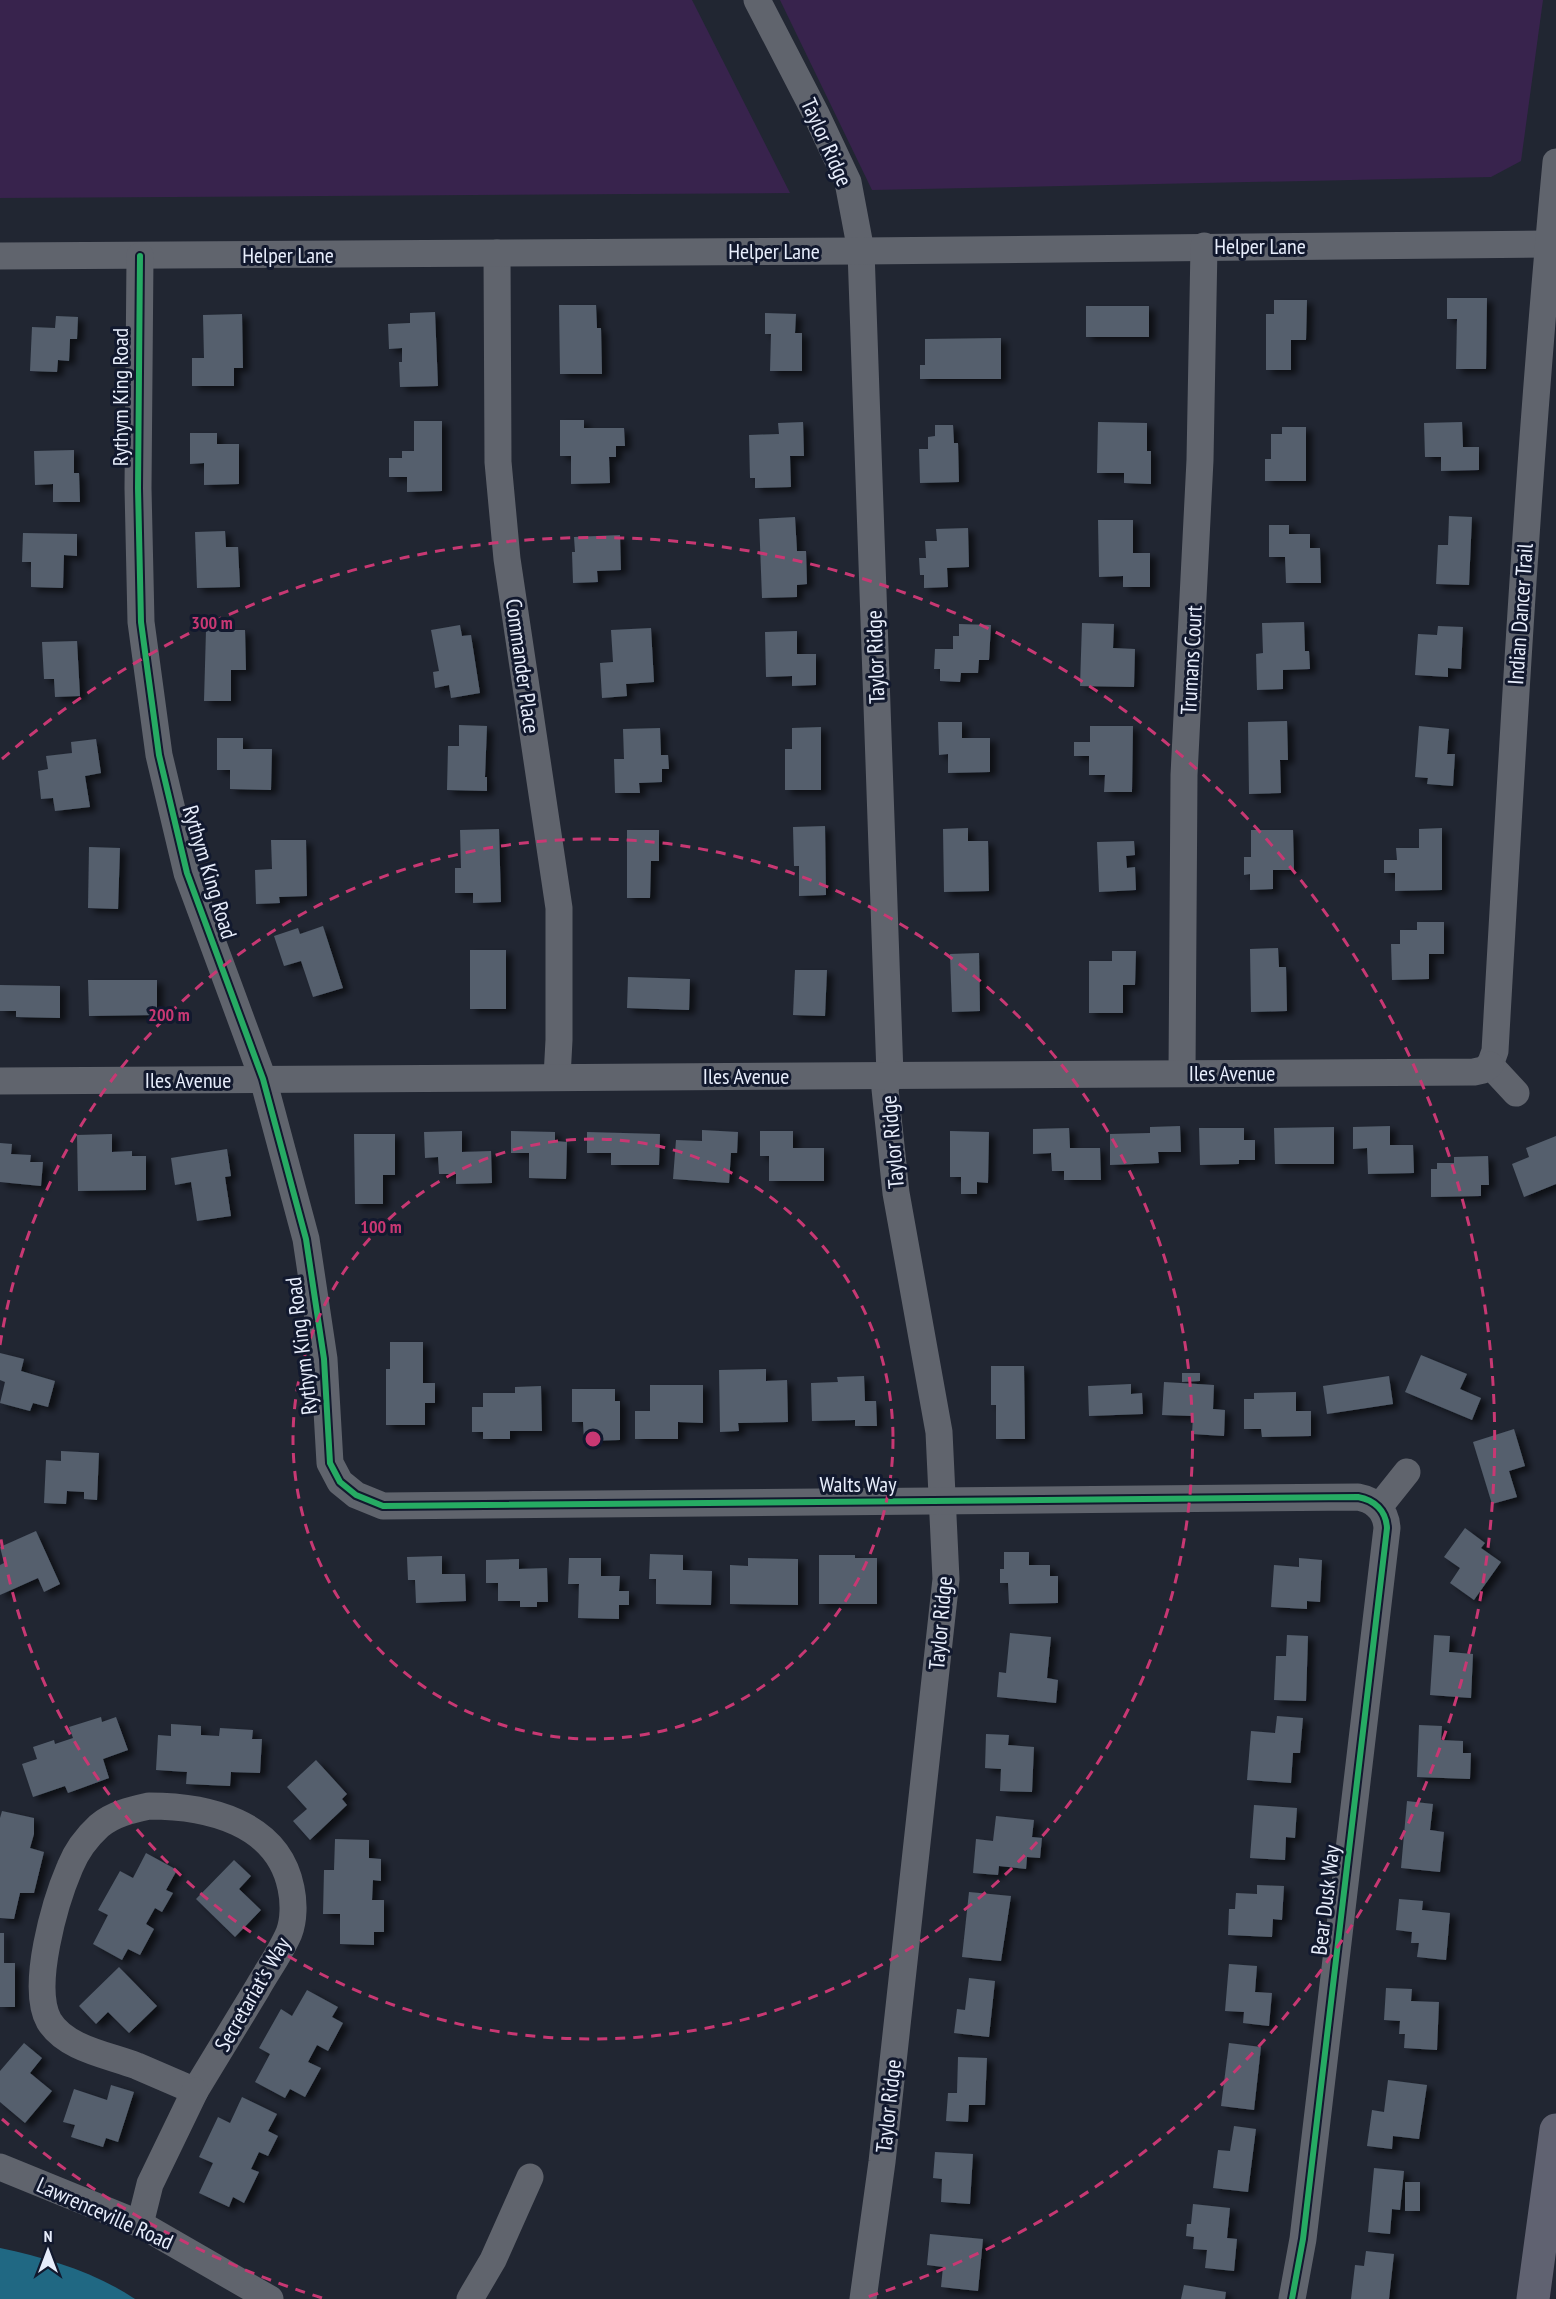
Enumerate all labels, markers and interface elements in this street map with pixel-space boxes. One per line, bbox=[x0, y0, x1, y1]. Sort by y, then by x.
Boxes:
street label: Taylor Ridge bbox=[795, 93, 859, 191]
street label: Helper Lane bbox=[1214, 232, 1306, 260]
street label: Helper Lane bbox=[728, 237, 820, 265]
street label: Helper Lane bbox=[242, 241, 334, 269]
street label: Rythym King Road bbox=[106, 328, 134, 466]
street label: Indian Dancer Trail bbox=[1501, 542, 1539, 686]
street label: Commander Place bbox=[500, 597, 546, 735]
street label: Trumans Court bbox=[1174, 605, 1208, 715]
street label: Taylor Ridge bbox=[859, 610, 891, 704]
text: 300 m bbox=[191, 611, 233, 634]
street label: Rythym King Road bbox=[176, 802, 244, 942]
text: 200 m bbox=[148, 1003, 190, 1026]
street label: Iles Avenue bbox=[1189, 1059, 1275, 1087]
street label: Iles Avenue bbox=[703, 1062, 789, 1090]
street label: Iles Avenue bbox=[145, 1066, 231, 1094]
street label: Taylor Ridge bbox=[874, 1094, 910, 1190]
text: 100 m bbox=[360, 1215, 402, 1238]
street label: Rythym King Road bbox=[279, 1276, 323, 1416]
centre of rings bbox=[583, 1429, 603, 1449]
street label: Walts Way bbox=[820, 1470, 897, 1498]
street label: Taylor Ridge bbox=[922, 1575, 958, 1671]
street label: Bear Dusk Way bbox=[1304, 1843, 1346, 1957]
street label: Secretariat's Way bbox=[208, 1931, 296, 2056]
street label: Taylor Ridge bbox=[869, 2058, 907, 2154]
street label: Lawrenceville Road bbox=[32, 2170, 178, 2256]
north arrow bbox=[18, 2221, 78, 2281]
text: N bbox=[44, 2226, 52, 2246]

